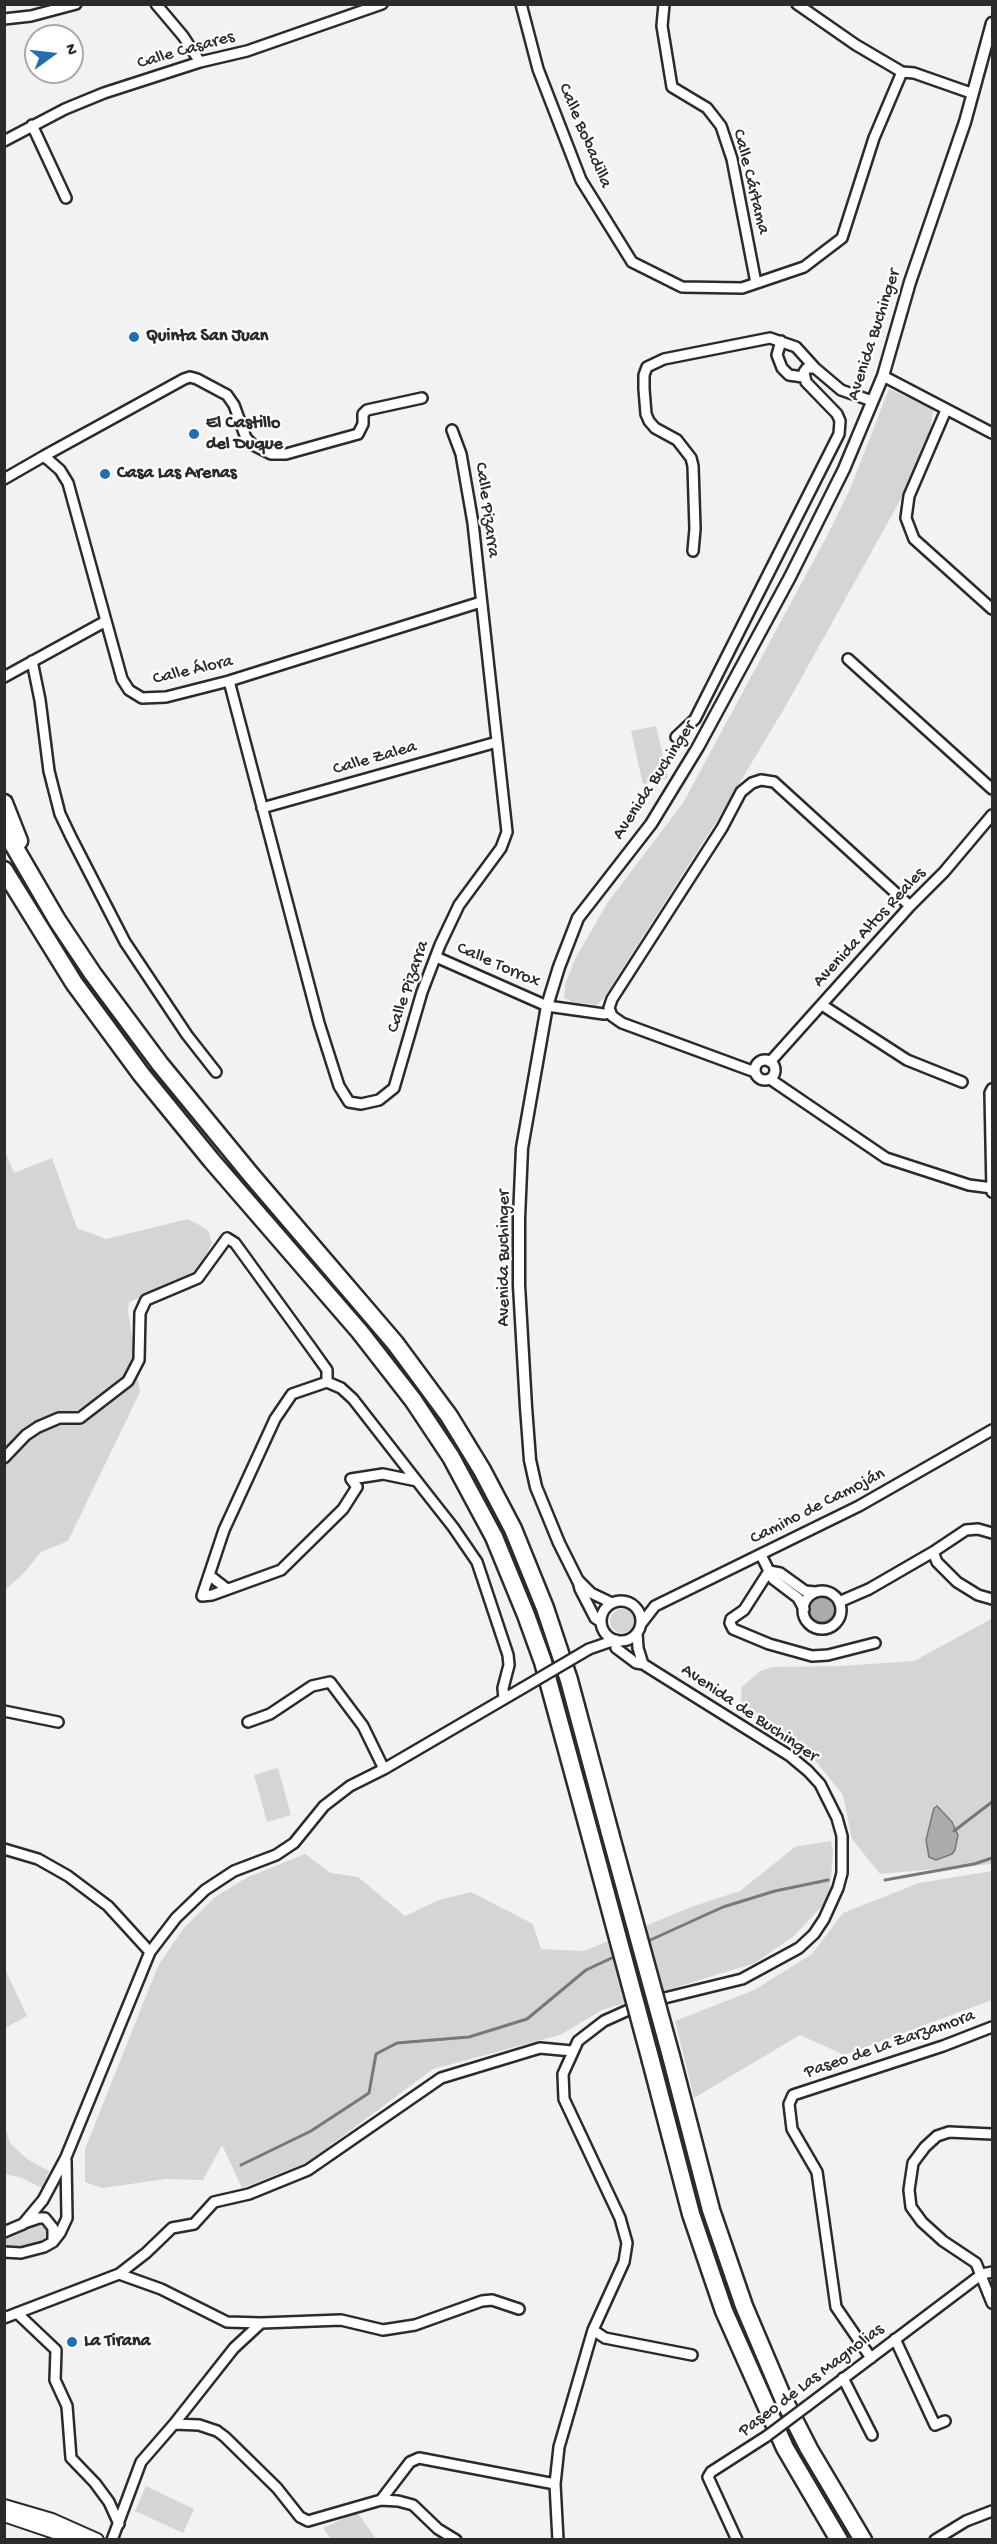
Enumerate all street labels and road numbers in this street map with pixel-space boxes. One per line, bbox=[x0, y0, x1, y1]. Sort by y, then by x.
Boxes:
street label: Calle Casares bbox=[135, 27, 237, 75]
street label: Calle Bobadilla bbox=[552, 80, 616, 192]
street label: Calle Cártama bbox=[727, 127, 773, 237]
street label: Avenida Buchinger bbox=[844, 267, 906, 403]
street label: Calle Pizarra bbox=[469, 461, 503, 559]
street label: Calle Álora bbox=[151, 651, 235, 691]
street label: Avenida Buchinger bbox=[609, 718, 701, 844]
street label: Calle Zalea bbox=[331, 737, 419, 781]
street label: Avenida Altos Reales bbox=[809, 864, 931, 992]
street label: Calle Pizarra bbox=[383, 938, 435, 1036]
street label: Calle Torrox bbox=[453, 938, 543, 994]
street label: Avenida Buchinger bbox=[494, 1190, 516, 1326]
street label: Camino de Camoján bbox=[747, 1464, 889, 1550]
street label: Avenida de Buchinger bbox=[676, 1660, 822, 1768]
street label: Paseo de La Zarzamora bbox=[802, 2006, 978, 2084]
street label: Paseo de Las Magnolias bbox=[735, 2319, 889, 2443]

